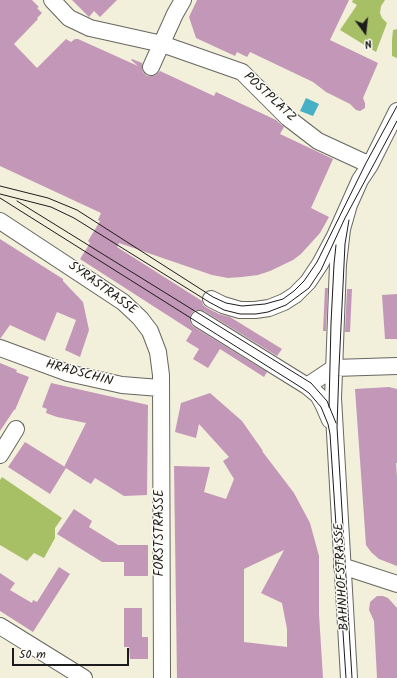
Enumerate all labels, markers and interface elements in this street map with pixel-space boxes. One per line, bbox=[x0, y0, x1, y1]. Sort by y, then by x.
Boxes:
north arrow bbox=[345, 12, 385, 52]
text: N bbox=[362, 34, 374, 53]
street label: POSTPLATZ bbox=[240, 70, 298, 126]
street label: SYRASTRASSE bbox=[65, 259, 139, 319]
street label: HRADSCHIN bbox=[44, 358, 114, 390]
street label: FORSTSTRASSE bbox=[153, 490, 169, 576]
street label: BAHNHOFSTRASSE bbox=[332, 523, 354, 631]
scale bar bbox=[14, 640, 131, 666]
text: 50 m bbox=[19, 645, 46, 664]

